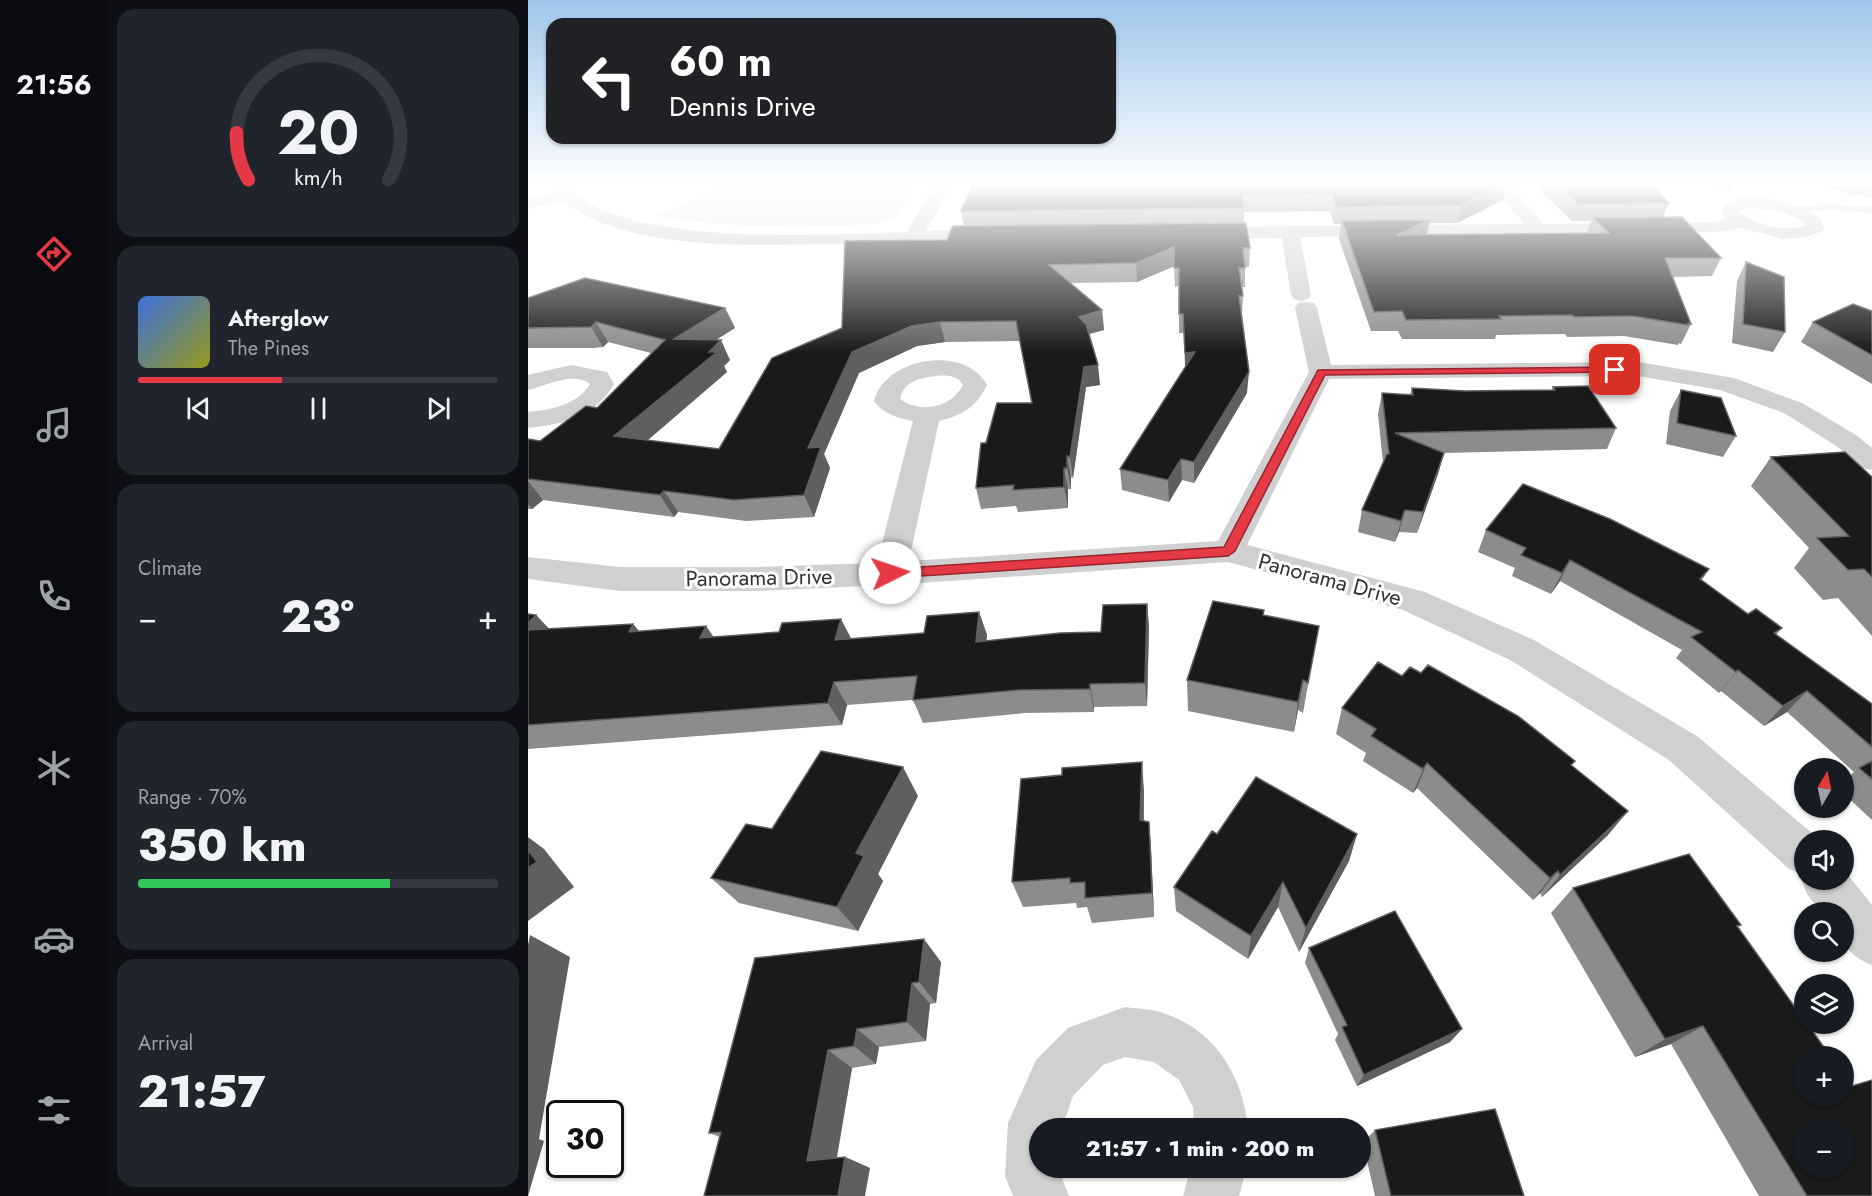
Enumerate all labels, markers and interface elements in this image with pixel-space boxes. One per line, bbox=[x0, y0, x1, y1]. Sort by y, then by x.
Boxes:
text: 60 m bbox=[669, 31, 772, 92]
icon: left bbox=[570, 42, 648, 120]
text: 21:56 bbox=[16, 65, 92, 104]
text: 20 bbox=[277, 87, 359, 177]
text: Dennis Drive bbox=[669, 87, 816, 126]
text: km/h bbox=[294, 163, 342, 194]
icon: directions bbox=[33, 233, 75, 275]
text: Afterglow bbox=[228, 302, 329, 334]
text: The Pines bbox=[228, 334, 309, 363]
pin bbox=[1589, 344, 1640, 395]
icon: arrive bbox=[1598, 353, 1631, 386]
icon: previous bbox=[182, 392, 215, 425]
icon: pause bbox=[302, 392, 335, 425]
icon: next bbox=[422, 392, 455, 425]
icon: music bbox=[33, 404, 75, 446]
position arrow bbox=[858, 541, 922, 605]
street label: Panorama Drive bbox=[1255, 545, 1405, 613]
text: Climate bbox=[138, 554, 202, 583]
street label: Panorama Drive bbox=[685, 560, 833, 594]
icon: phone bbox=[33, 575, 75, 617]
text: 23° bbox=[281, 584, 354, 649]
text: − bbox=[138, 594, 157, 641]
text: + bbox=[478, 594, 498, 641]
icon: climate bbox=[33, 747, 75, 789]
north arrow bbox=[1794, 758, 1854, 818]
map controls bbox=[1794, 758, 1854, 1178]
text: Range · 70% bbox=[138, 783, 247, 812]
text: 350 km bbox=[138, 813, 306, 878]
button: sound bbox=[1794, 830, 1854, 890]
button: search bbox=[1794, 902, 1854, 962]
icon: car bbox=[33, 918, 75, 960]
button: layers bbox=[1794, 974, 1854, 1034]
text: Arrival bbox=[138, 1029, 193, 1058]
button: + bbox=[1794, 1046, 1854, 1106]
text: 21:57 bbox=[138, 1059, 266, 1124]
icon: filters bbox=[33, 1089, 75, 1131]
speed limit sign: 30 bbox=[546, 1100, 624, 1178]
button: − bbox=[1794, 1118, 1854, 1178]
text: 21:57 · 1 min · 200 m bbox=[1086, 1132, 1314, 1164]

